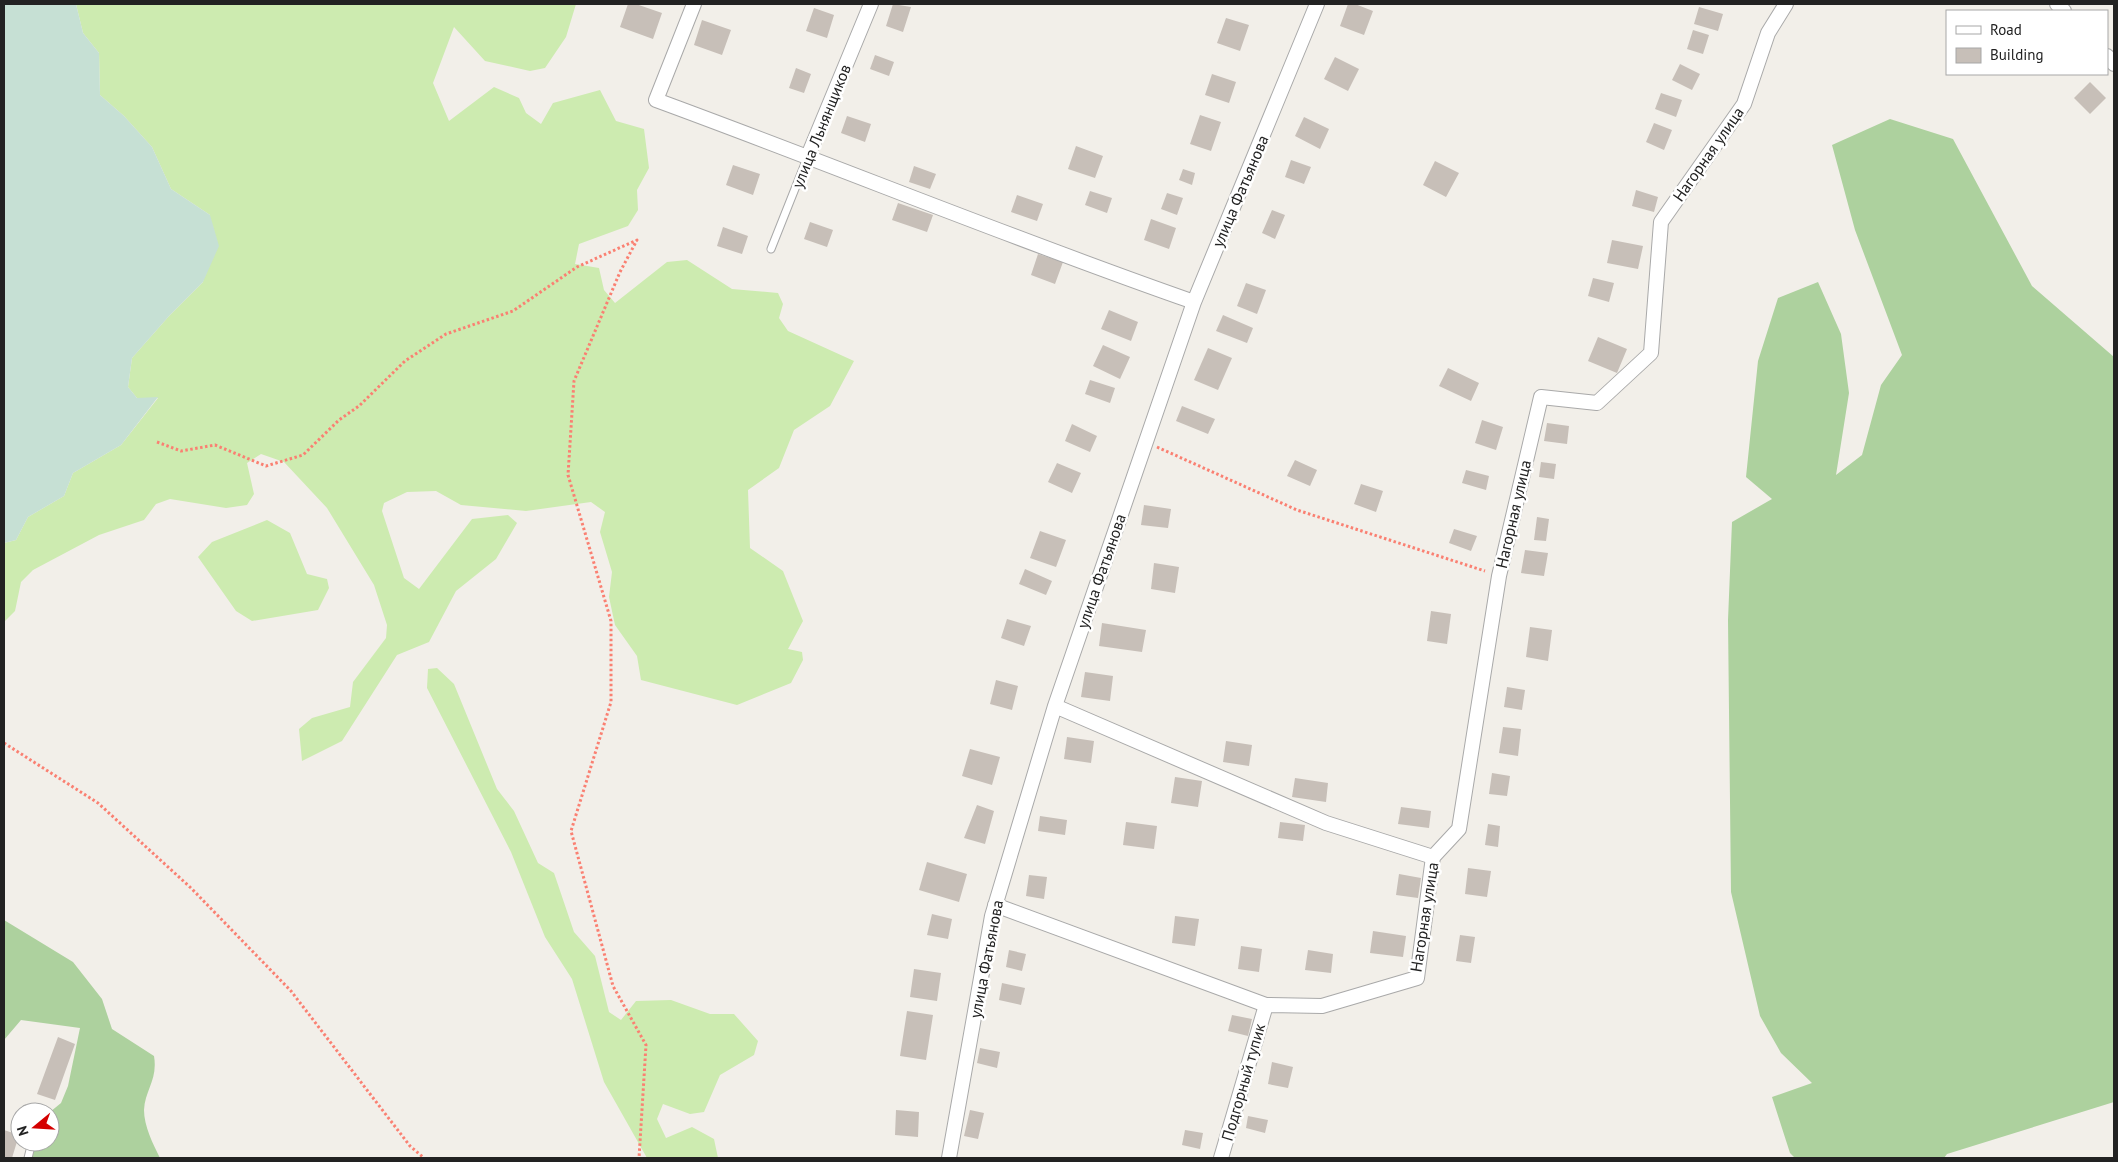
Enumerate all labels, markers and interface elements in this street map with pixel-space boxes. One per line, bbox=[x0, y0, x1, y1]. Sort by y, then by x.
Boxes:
legend bbox=[1946, 10, 2108, 75]
text: Road bbox=[1990, 20, 2022, 39]
text: Building bbox=[1990, 45, 2044, 64]
street label: улица Льнянщиков bbox=[787, 61, 855, 191]
street label: Нагорная улица bbox=[1668, 103, 1748, 205]
street label: улица Фатьянова bbox=[1207, 132, 1273, 250]
street label: Нагорная улица bbox=[1491, 458, 1535, 570]
street label: улица Фатьянова bbox=[1072, 511, 1130, 631]
street label: Нагорная улица bbox=[1405, 861, 1443, 973]
street label: улица Фатьянова bbox=[965, 898, 1007, 1020]
street label: Подгорный тупик bbox=[1217, 1021, 1269, 1143]
north arrow bbox=[10, 1102, 60, 1152]
text: N bbox=[13, 1124, 33, 1138]

